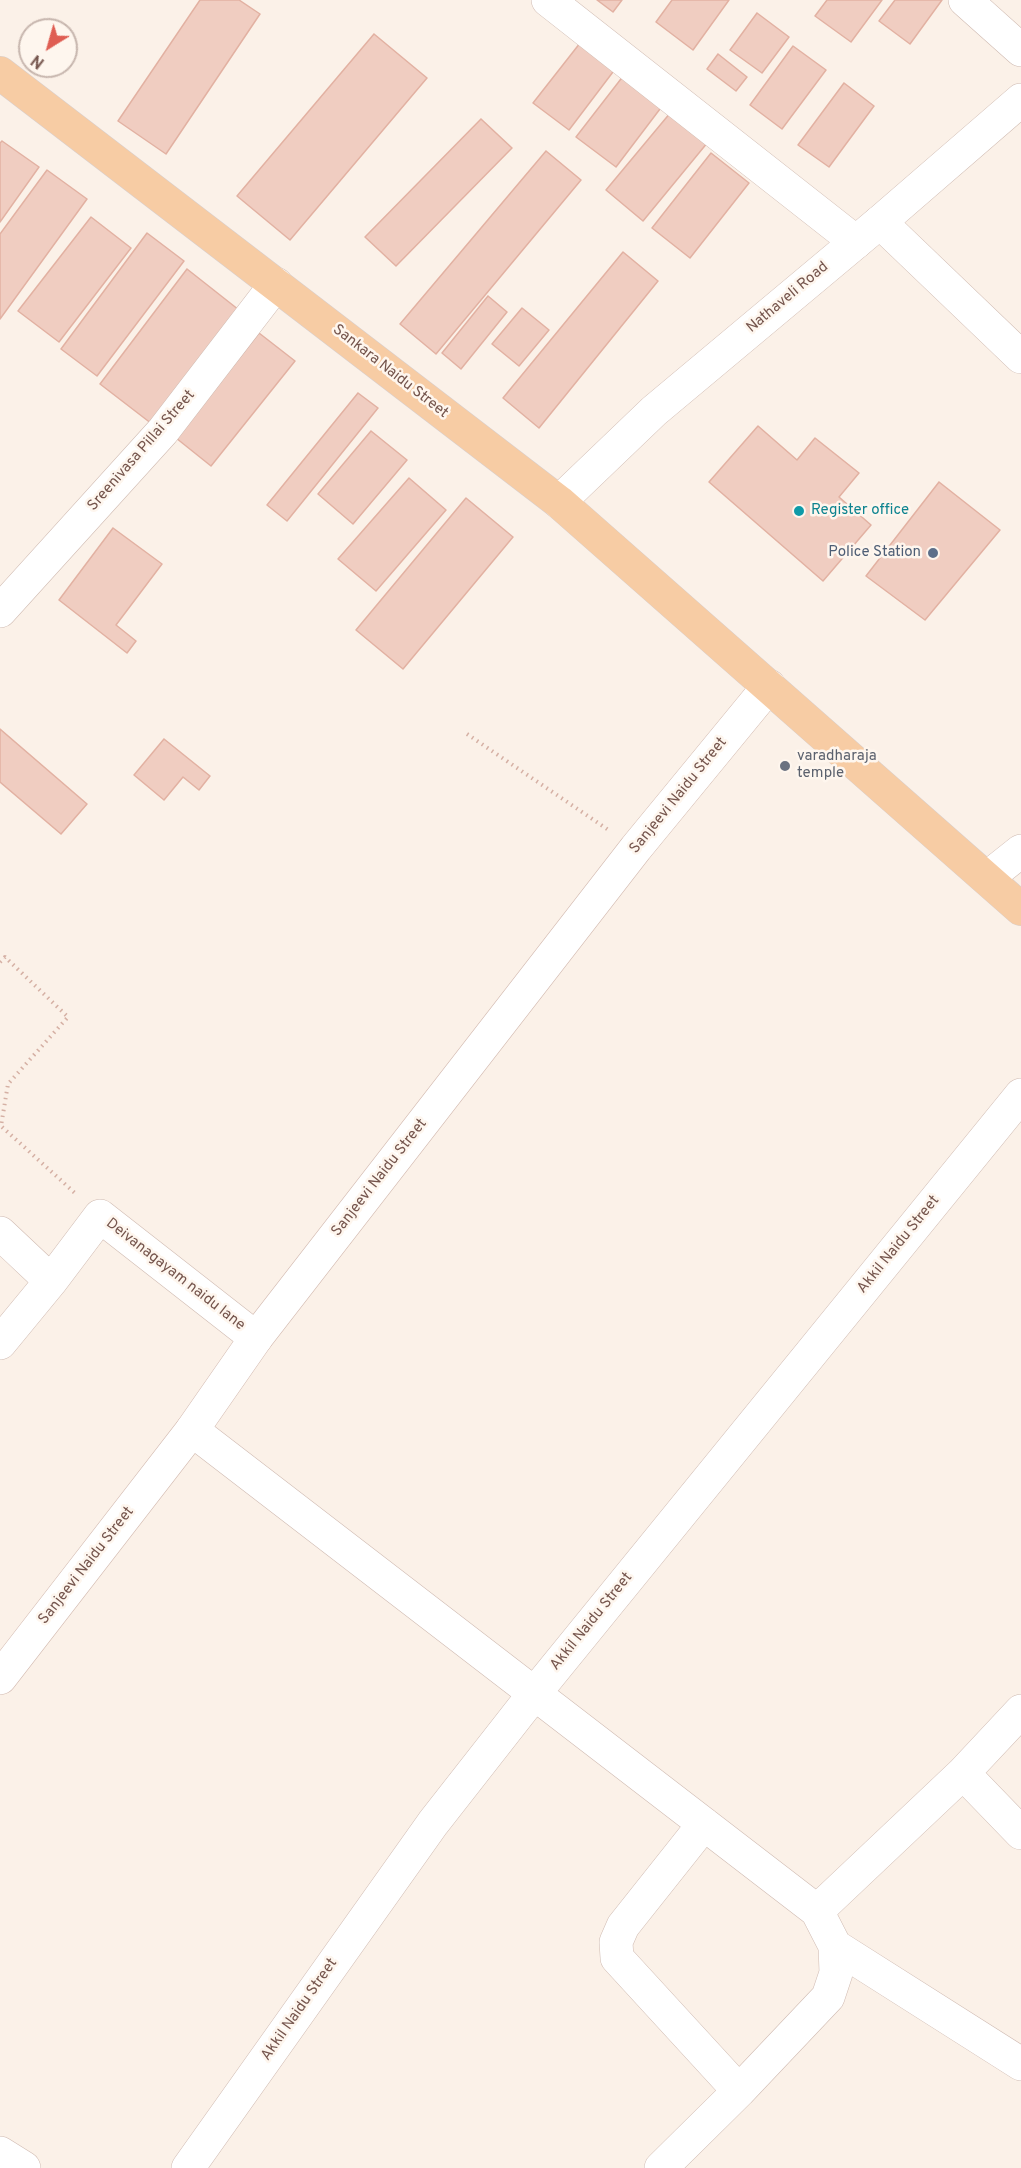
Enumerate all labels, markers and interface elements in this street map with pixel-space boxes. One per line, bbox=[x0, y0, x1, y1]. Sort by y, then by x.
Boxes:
north arrow bbox=[18, 18, 78, 78]
text: N bbox=[28, 49, 49, 72]
street label: Nathaveli Road bbox=[743, 259, 833, 337]
street label: Sankara Naidu Street bbox=[329, 321, 451, 423]
street label: Sreenivasa Pillai Street bbox=[85, 387, 199, 515]
place label: Register office bbox=[811, 502, 909, 520]
marker: Register office bbox=[792, 504, 806, 518]
place label: Police Station bbox=[828, 544, 921, 562]
marker: Police Station bbox=[926, 546, 940, 560]
street label: Sanjeevi Naidu Street bbox=[627, 734, 731, 858]
place label: varadharaja temple bbox=[797, 748, 877, 783]
marker: varadharaja temple bbox=[778, 759, 792, 773]
street label: Sanjeevi Naidu Street bbox=[328, 1116, 432, 1240]
street label: Akkil Naidu Street bbox=[854, 1192, 944, 1298]
street label: Deivanagayam naidu lane bbox=[102, 1215, 248, 1335]
street label: Sanjeevi Naidu Street bbox=[35, 1504, 139, 1628]
street label: Akkil Naidu Street bbox=[547, 1569, 637, 1675]
street label: Akkil Naidu Street bbox=[258, 1955, 342, 2065]

